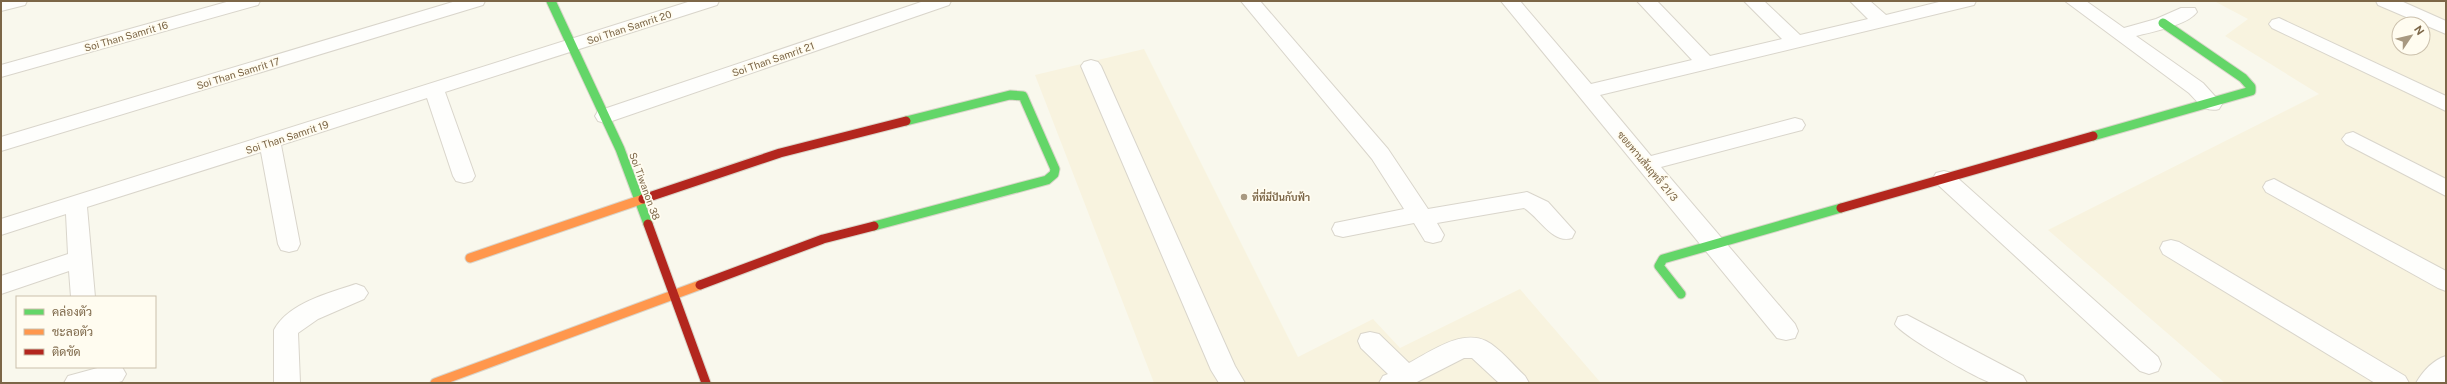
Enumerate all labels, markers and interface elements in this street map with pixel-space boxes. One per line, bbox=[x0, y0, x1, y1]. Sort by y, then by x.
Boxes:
street label: Soi Than Samrit 20 bbox=[585, 8, 673, 46]
north arrow bbox=[2391, 16, 2431, 56]
street label: Soi Than Samrit 16 bbox=[83, 18, 169, 54]
text: N bbox=[2412, 23, 2427, 37]
street label: Soi Than Samrit 21 bbox=[730, 39, 816, 79]
street label: Soi Than Samrit 17 bbox=[195, 55, 281, 91]
street label: Soi Than Samrit 19 bbox=[244, 118, 330, 156]
street label: ซอยทานสัมฤทธิ์ 21/3 bbox=[1615, 127, 1683, 204]
street label: Soi Tiwanon 38 bbox=[627, 150, 663, 222]
place label: ที่ที่มีปันกับฟ้า bbox=[1252, 189, 1310, 203]
marker: ที่ที่มีปันกับฟ้า bbox=[1239, 192, 1249, 202]
legend bbox=[16, 296, 156, 368]
text: คล่องตัว bbox=[52, 305, 92, 319]
text: ชะลอตัว bbox=[52, 325, 93, 339]
text: ติดขัด bbox=[52, 345, 81, 359]

